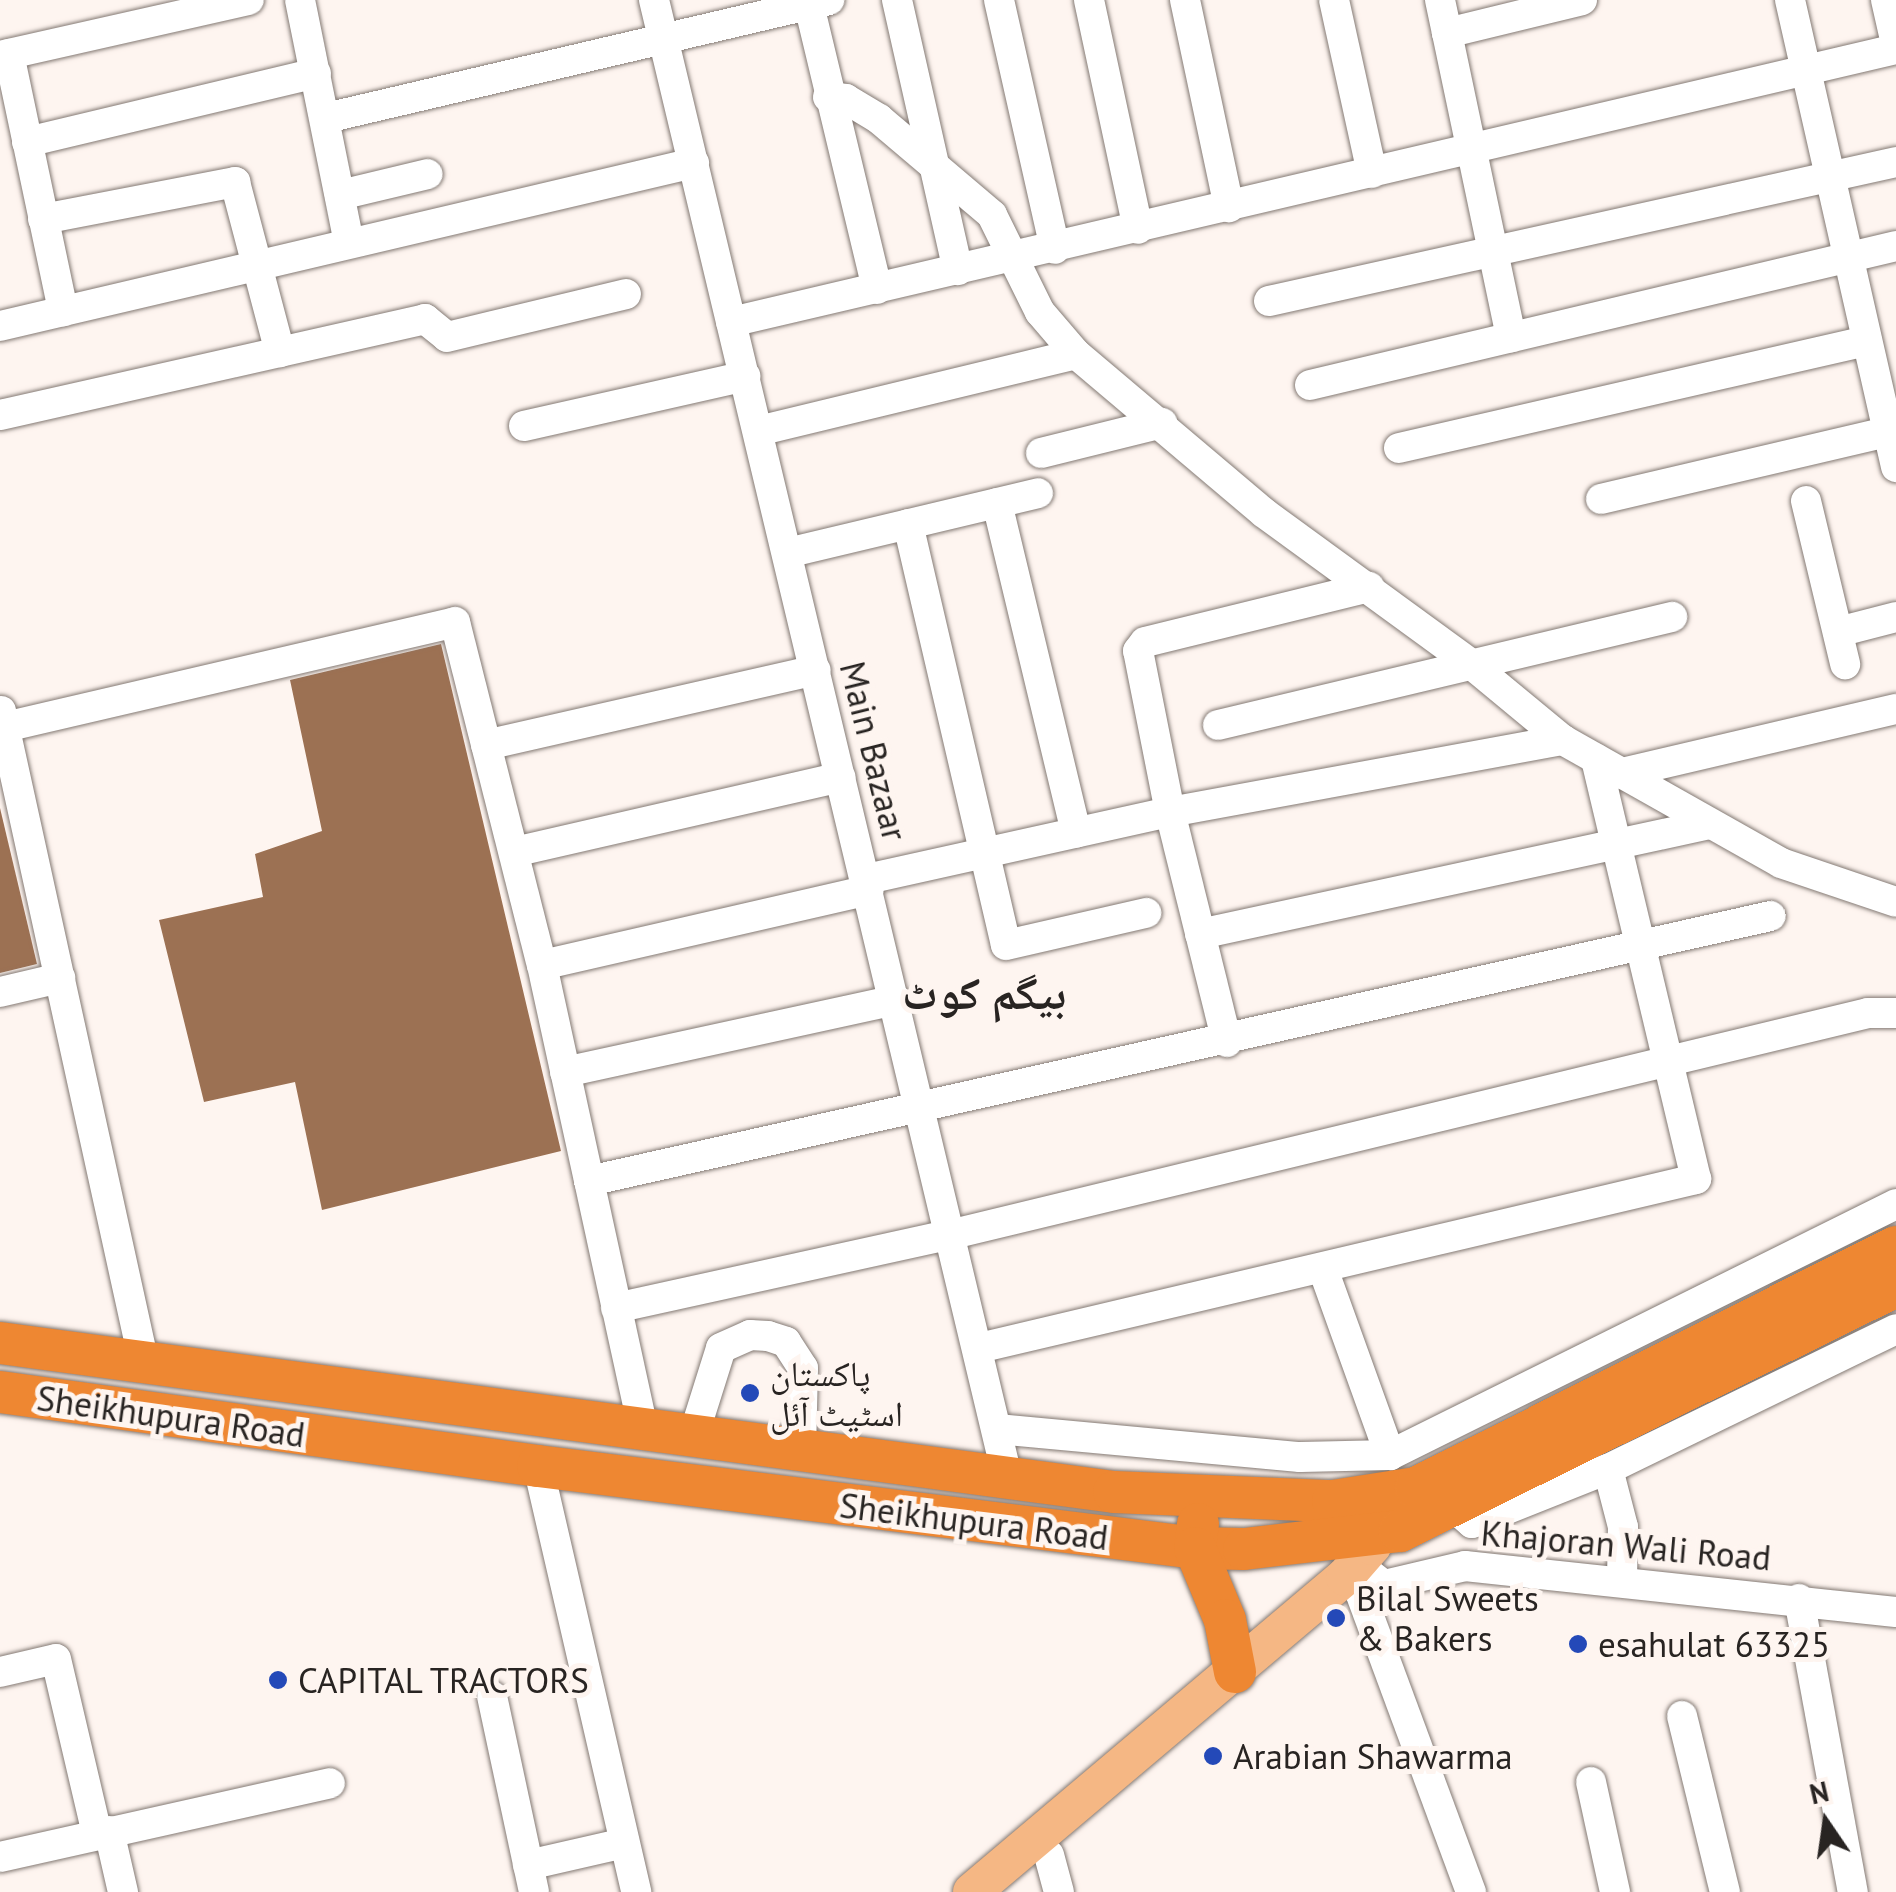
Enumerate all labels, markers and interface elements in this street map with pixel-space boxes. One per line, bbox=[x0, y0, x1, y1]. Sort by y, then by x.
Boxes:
street label: Main Bazaar bbox=[831, 657, 917, 845]
district label: بیگم کوٹ bbox=[902, 966, 1066, 1020]
place label: پاکستان اسٹیٹ آئل bbox=[770, 1352, 903, 1434]
street label: Sheikhupura Road bbox=[34, 1376, 308, 1456]
marker: پاکستان اسٹیٹ آئل bbox=[739, 1382, 761, 1404]
street label: Sheikhupura Road bbox=[837, 1484, 1111, 1558]
street label: Khajoran Wali Road bbox=[1479, 1511, 1773, 1579]
place label: Bilal Sweets & Bakers bbox=[1356, 1577, 1539, 1659]
marker: Bilal Sweets & Bakers bbox=[1325, 1607, 1347, 1629]
place label: esahulat 63325 bbox=[1598, 1623, 1830, 1665]
marker: esahulat 63325 bbox=[1567, 1633, 1589, 1655]
place label: CAPITAL TRACTORS bbox=[298, 1659, 591, 1701]
marker: CAPITAL TRACTORS bbox=[267, 1669, 289, 1691]
place label: Arabian Shawarma bbox=[1233, 1735, 1513, 1777]
marker: Arabian Shawarma bbox=[1202, 1745, 1224, 1767]
north arrow bbox=[1776, 1772, 1876, 1872]
text: N bbox=[1806, 1772, 1832, 1812]

